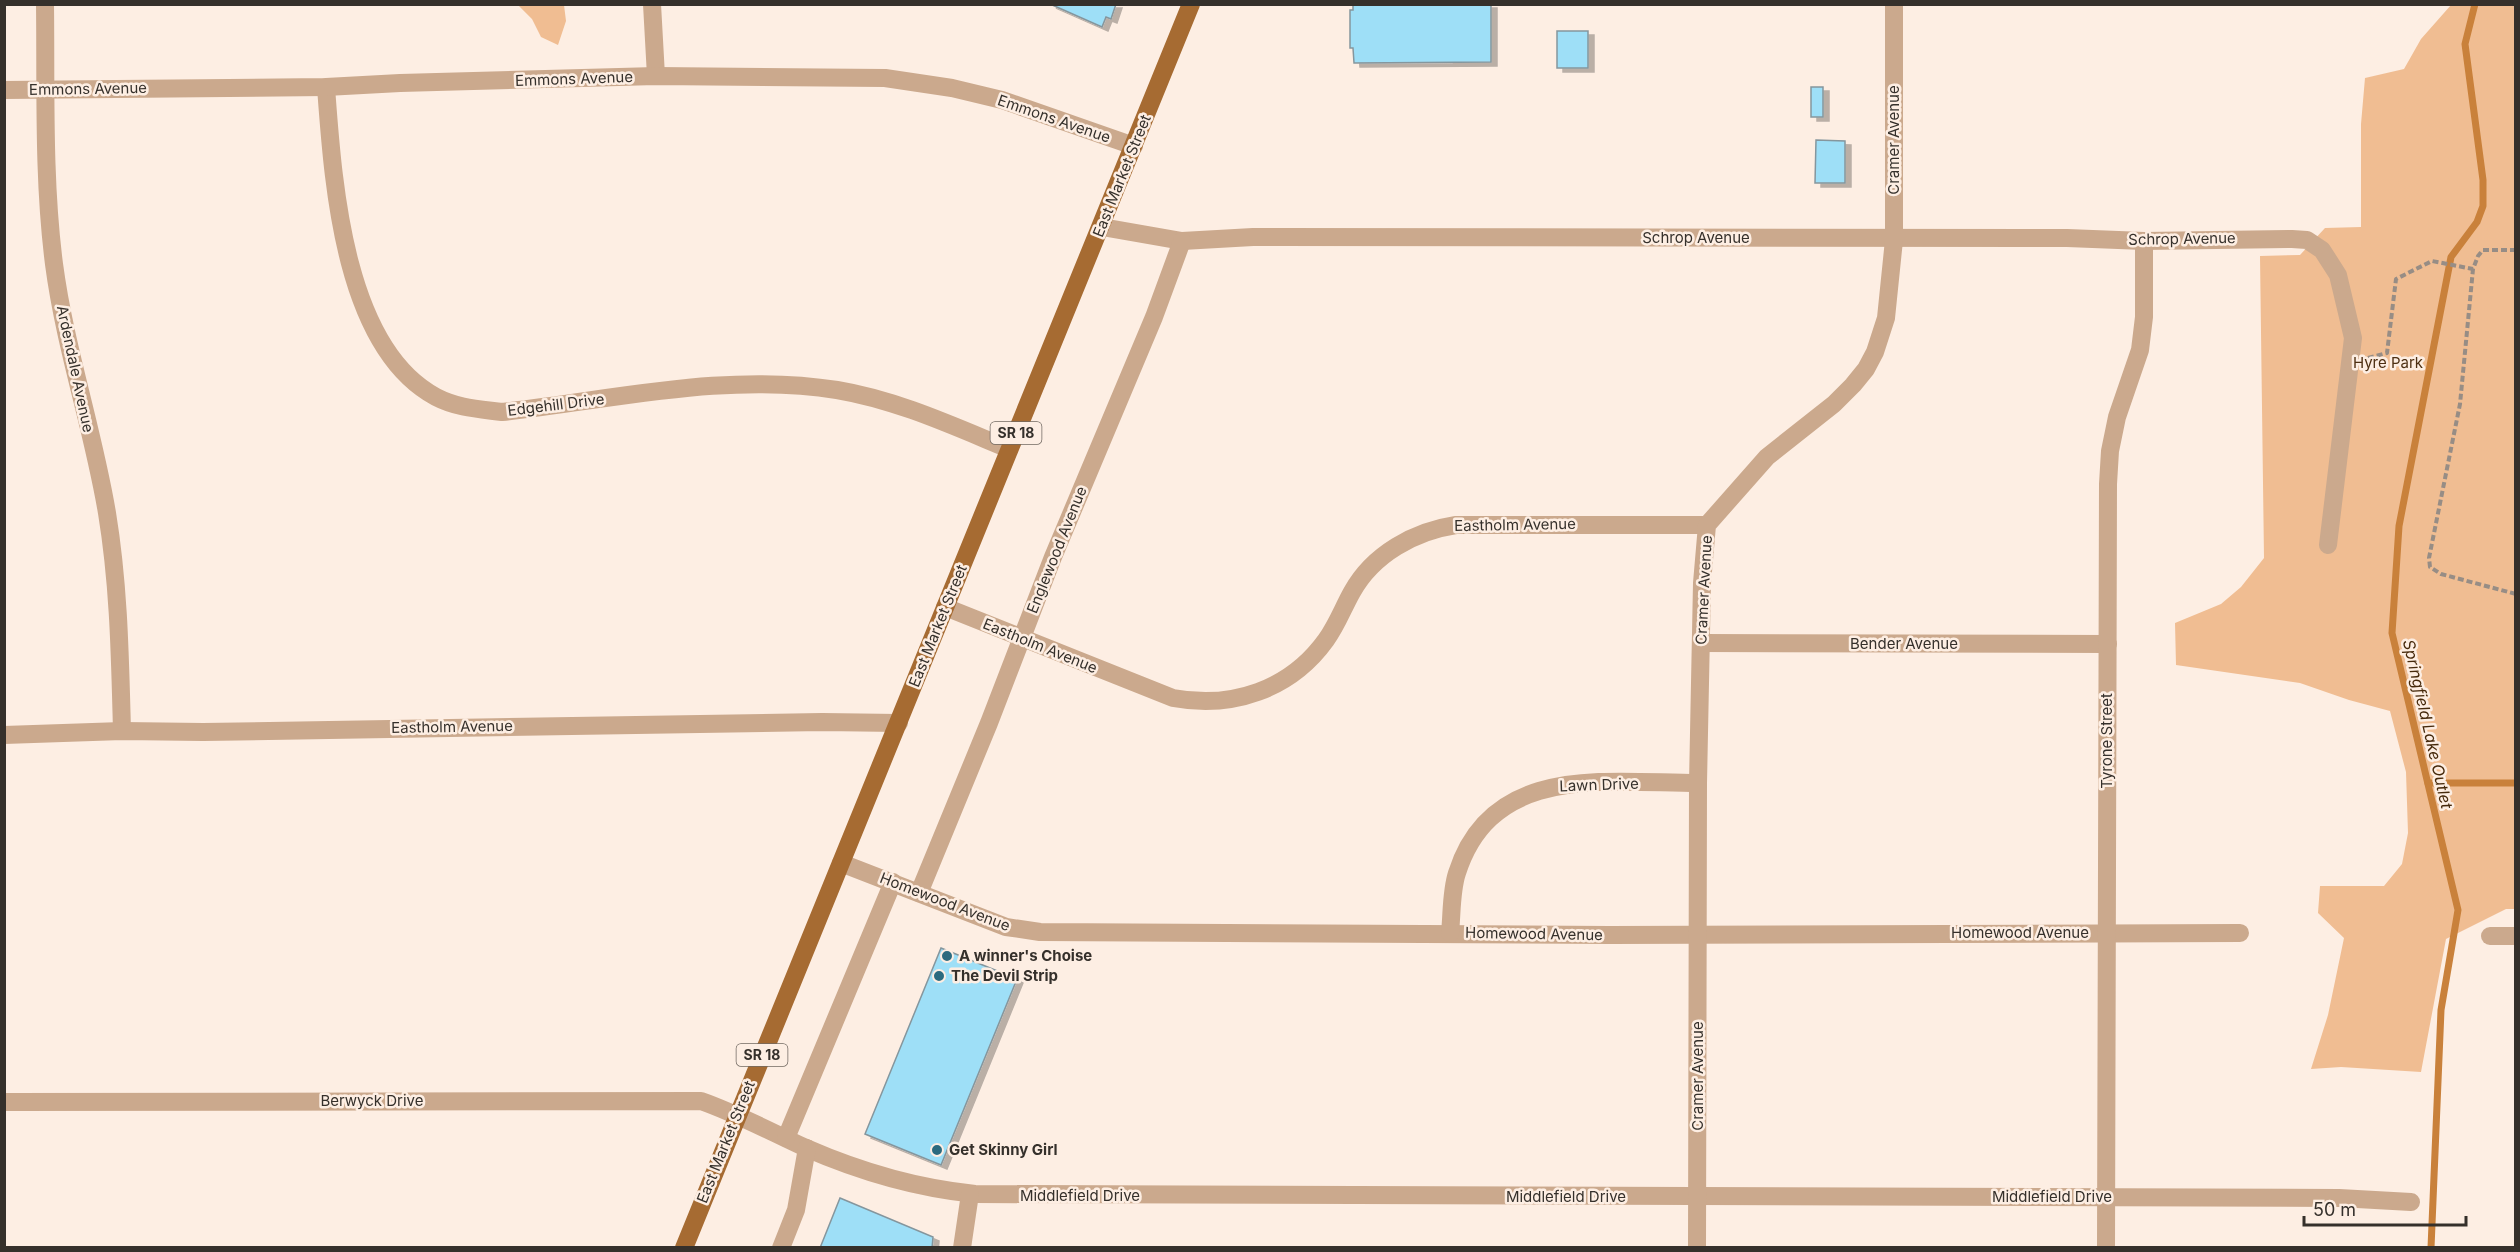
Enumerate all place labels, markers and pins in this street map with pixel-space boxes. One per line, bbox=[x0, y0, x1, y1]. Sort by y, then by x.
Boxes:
place label: A winner's Choise bbox=[959, 946, 1092, 965]
marker: A winner's Choise bbox=[940, 949, 954, 963]
place label: The Devil Strip bbox=[951, 966, 1058, 985]
marker: The Devil Strip bbox=[932, 969, 946, 983]
place label: Get Skinny Girl bbox=[949, 1140, 1058, 1159]
marker: Get Skinny Girl bbox=[930, 1143, 944, 1157]

